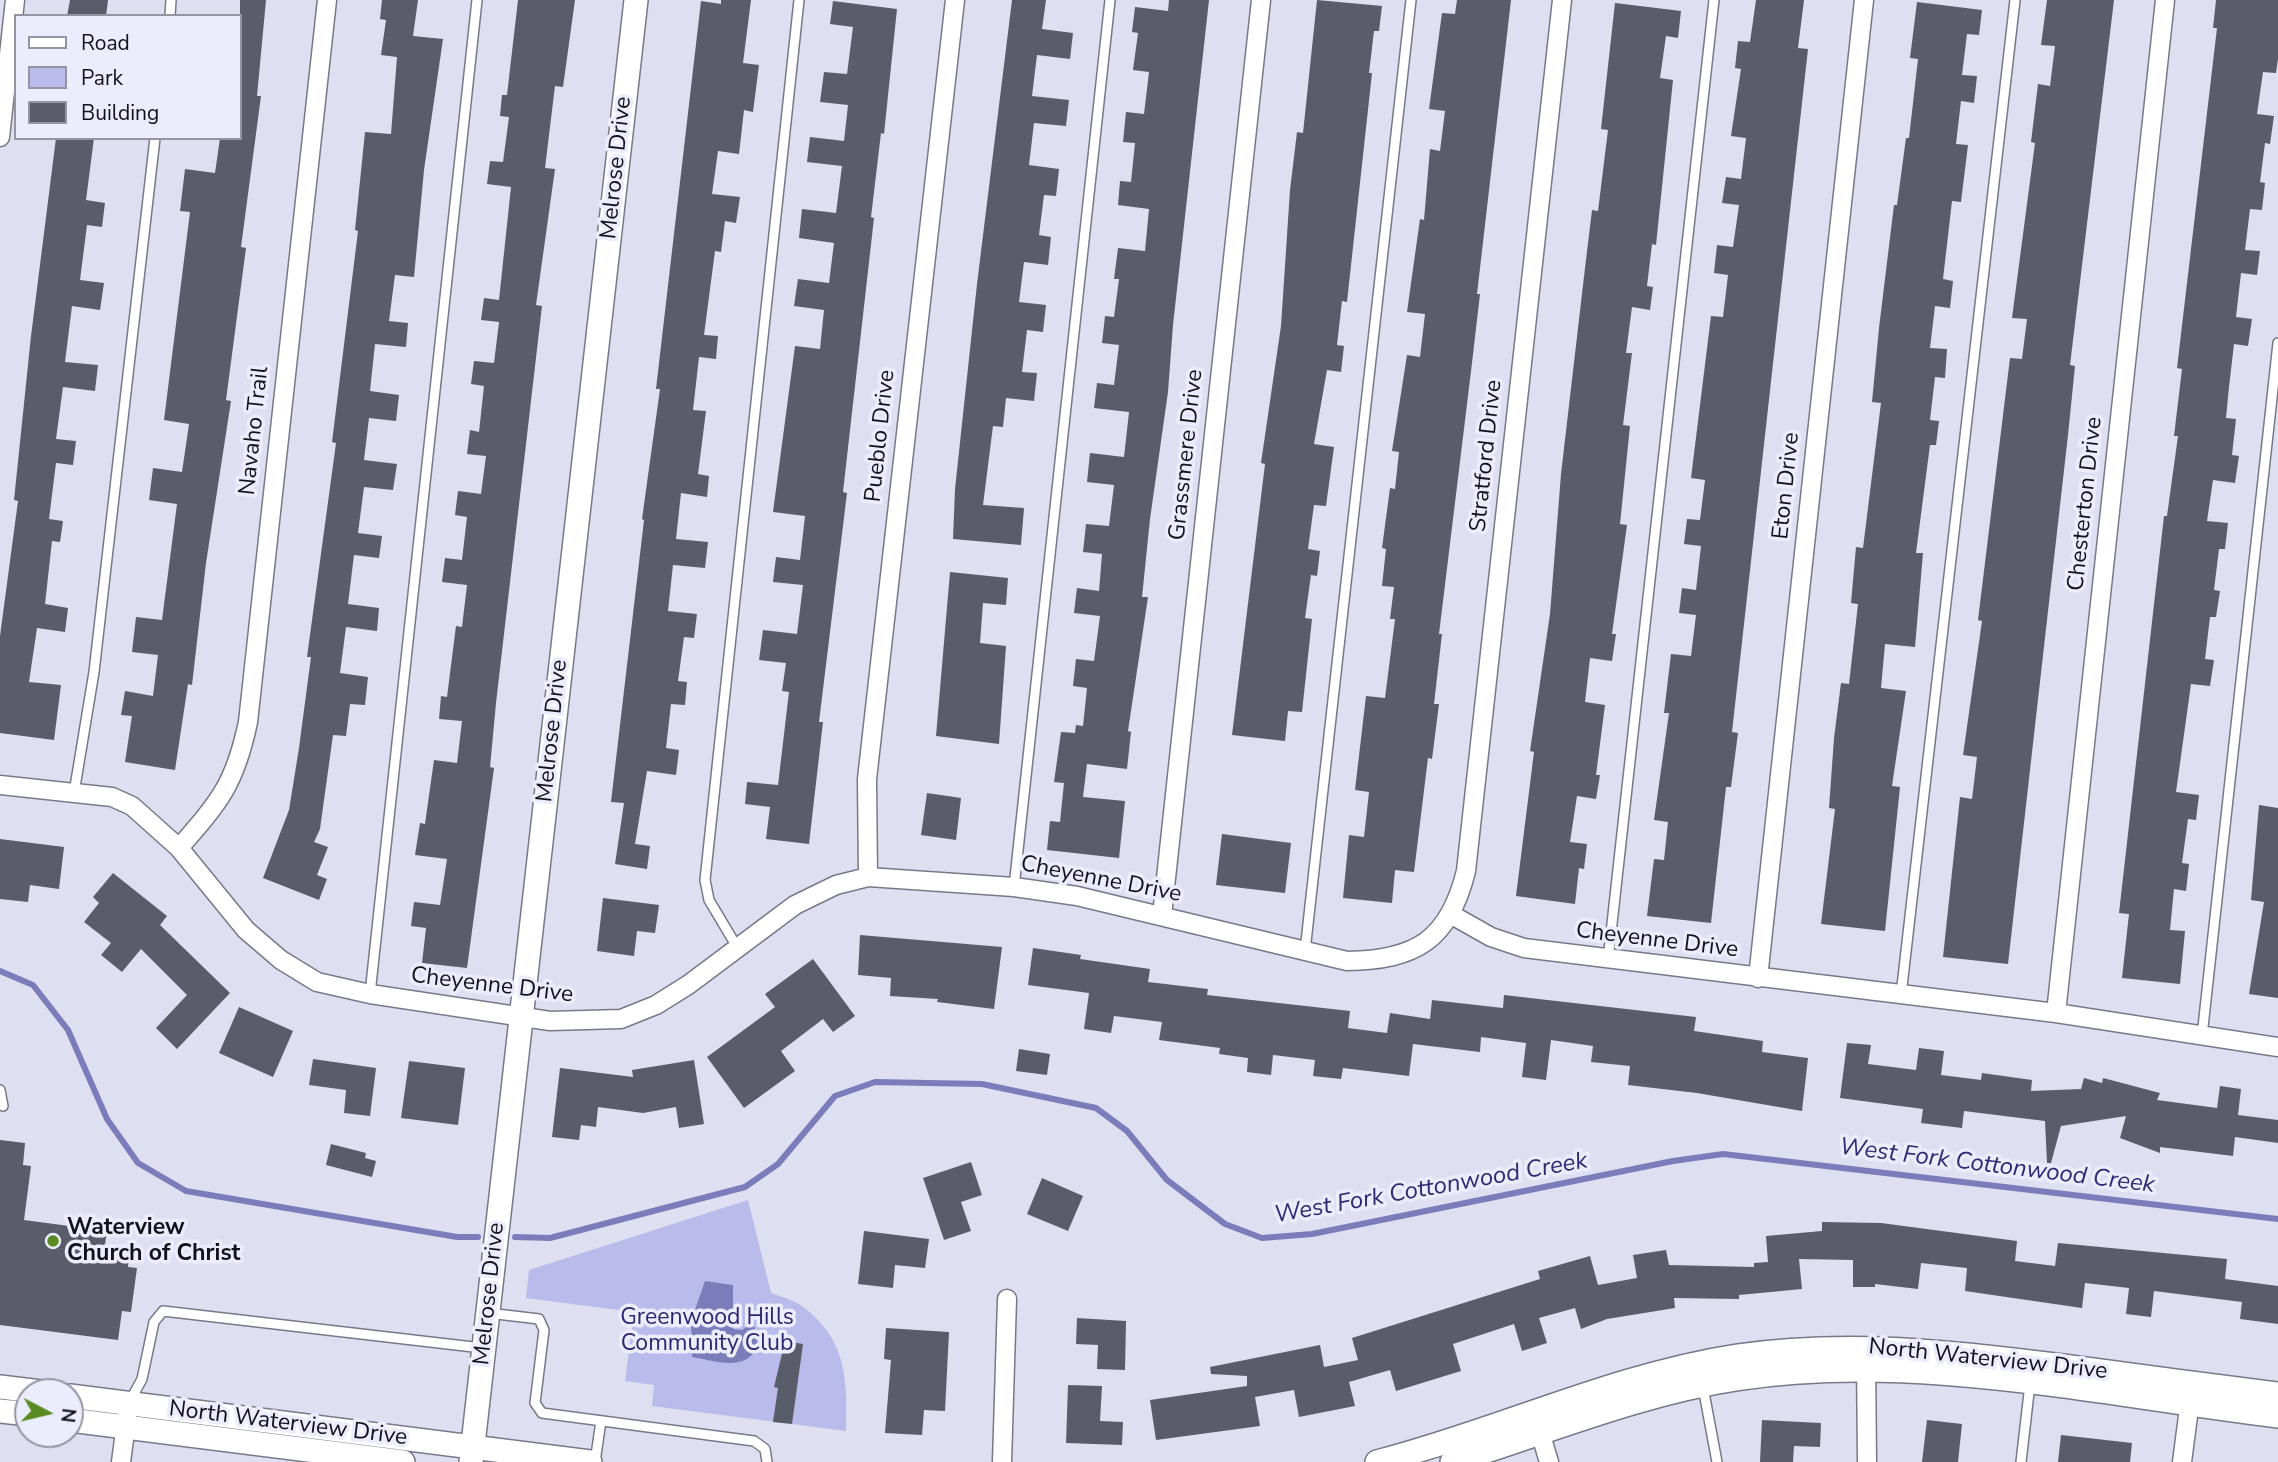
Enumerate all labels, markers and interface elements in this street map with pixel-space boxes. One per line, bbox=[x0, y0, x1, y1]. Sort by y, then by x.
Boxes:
legend bbox=[14, 14, 242, 140]
text: Road bbox=[81, 29, 130, 57]
text: Park bbox=[81, 64, 123, 92]
street label: Melrose Drive bbox=[596, 95, 638, 241]
text: Building bbox=[81, 99, 159, 127]
street label: Navaho Trail bbox=[235, 365, 275, 497]
street label: Pueblo Drive bbox=[860, 368, 902, 504]
street label: Grassmere Drive bbox=[1164, 368, 1210, 542]
street label: Stratford Drive bbox=[1465, 379, 1509, 533]
street label: Chesterton Drive bbox=[2063, 416, 2109, 592]
street label: Eton Drive bbox=[1768, 431, 1806, 541]
street label: Melrose Drive bbox=[532, 658, 574, 804]
street label: Cheyenne Drive bbox=[1018, 851, 1184, 909]
street label: Cheyenne Drive bbox=[1574, 917, 1740, 965]
street label: Cheyenne Drive bbox=[409, 962, 575, 1010]
water label: West Fork Cottonwood Creek bbox=[1838, 1133, 2156, 1201]
water label: West Fork Cottonwood Creek bbox=[1272, 1147, 1590, 1231]
place label: Waterview Church of Christ bbox=[67, 1214, 240, 1268]
street label: Melrose Drive bbox=[469, 1221, 511, 1367]
marker: Waterview Church of Christ bbox=[45, 1233, 61, 1249]
park label: Greenwood Hills Community Club bbox=[620, 1304, 794, 1358]
street label: North Waterview Drive bbox=[1867, 1334, 2109, 1386]
north arrow bbox=[14, 1378, 84, 1448]
street label: North Waterview Drive bbox=[167, 1396, 409, 1452]
text: N bbox=[54, 1407, 82, 1424]

